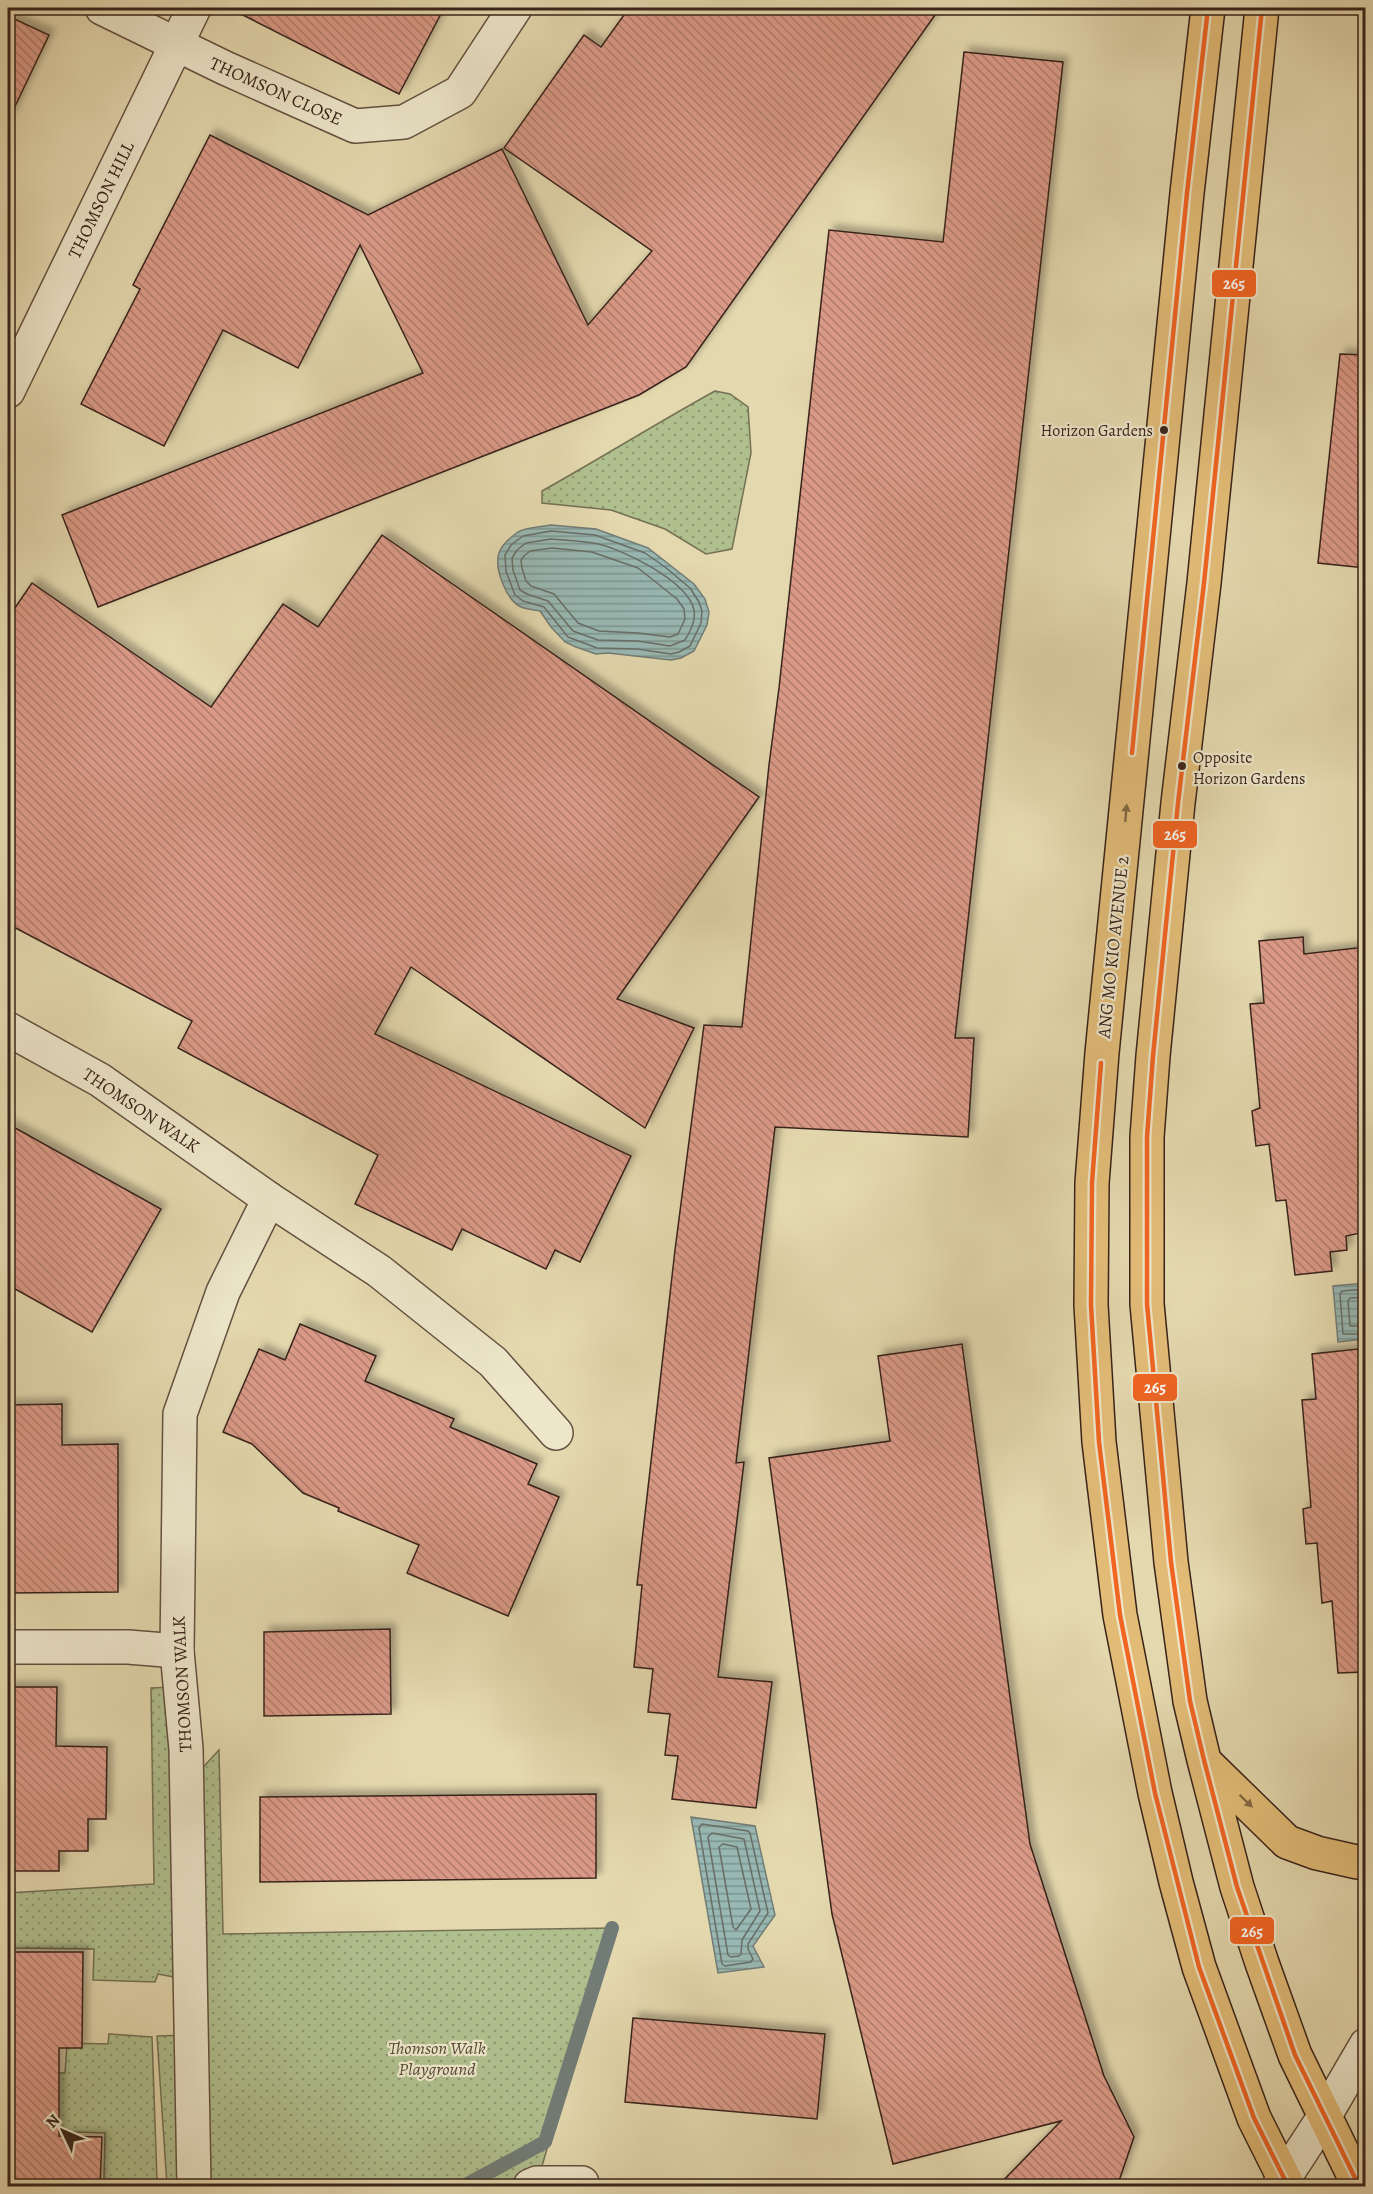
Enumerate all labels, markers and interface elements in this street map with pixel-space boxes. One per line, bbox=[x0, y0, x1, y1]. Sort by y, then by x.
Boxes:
street label: THOMSON CLOSE bbox=[206, 51, 346, 131]
street label: THOMSON HILL bbox=[62, 137, 140, 263]
line badge: 265 bbox=[1211, 269, 1257, 298]
text: 265 bbox=[1223, 273, 1245, 295]
place label: Horizon Gardens bbox=[1040, 420, 1153, 442]
marker: Horizon Gardens bbox=[1158, 424, 1170, 436]
place label: Opposite Horizon Gardens bbox=[1193, 747, 1306, 790]
marker: Opposite Horizon Gardens bbox=[1176, 760, 1188, 772]
one-way arrow bbox=[1121, 804, 1131, 823]
line badge: 265 bbox=[1152, 820, 1198, 849]
text: 265 bbox=[1164, 824, 1186, 846]
street label: ANG MO KIO AVENUE 2 bbox=[1091, 854, 1135, 1040]
street label: THOMSON WALK bbox=[78, 1062, 205, 1158]
line badge: 265 bbox=[1132, 1373, 1178, 1402]
text: 265 bbox=[1144, 1377, 1166, 1399]
street label: THOMSON WALK bbox=[166, 1615, 198, 1753]
one-way arrow bbox=[1238, 1794, 1252, 1808]
line badge: 265 bbox=[1229, 1916, 1275, 1945]
text: 265 bbox=[1241, 1921, 1263, 1943]
park label: Thomson Walk Playground bbox=[388, 2036, 486, 2081]
north arrow bbox=[33, 2101, 93, 2161]
text: N bbox=[41, 2109, 65, 2133]

